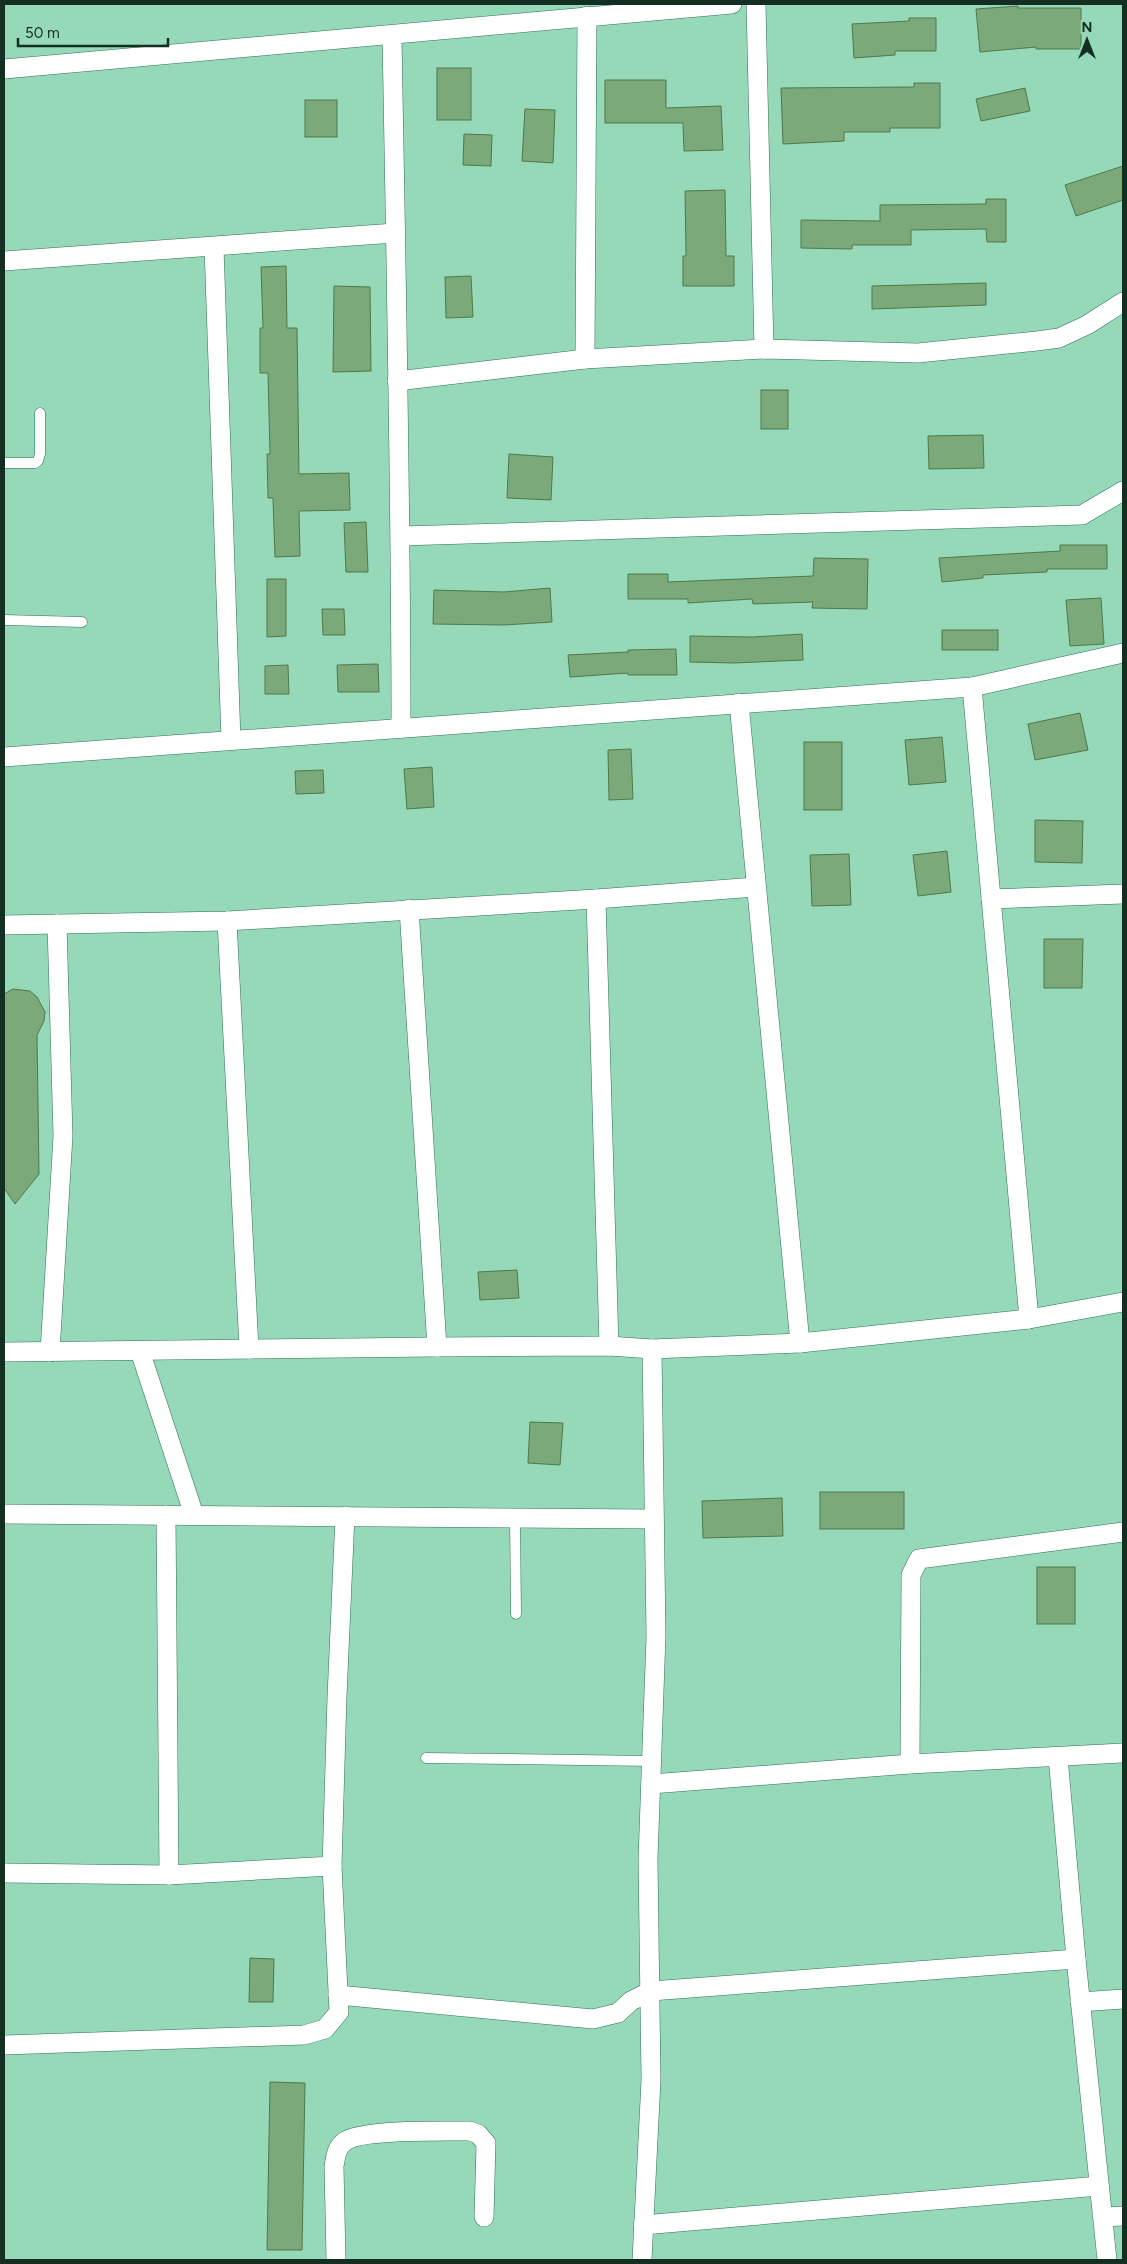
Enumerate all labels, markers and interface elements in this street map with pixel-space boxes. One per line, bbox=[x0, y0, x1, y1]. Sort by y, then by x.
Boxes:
scale bar bbox=[18, 15, 168, 47]
north arrow bbox=[1062, 15, 1112, 65]
text: N bbox=[1082, 19, 1092, 36]
text: 50 m bbox=[25, 24, 60, 42]

